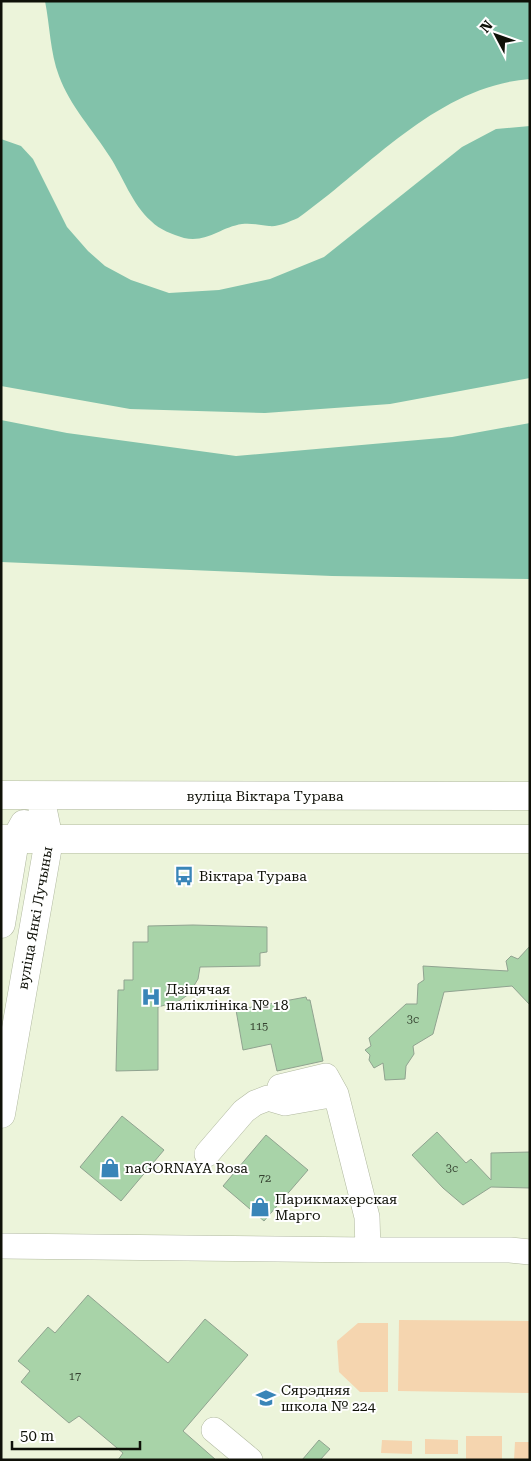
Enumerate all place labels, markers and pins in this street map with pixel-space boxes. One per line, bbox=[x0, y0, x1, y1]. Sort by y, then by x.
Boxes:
bus stop icon: Віктара Турава bbox=[173, 865, 195, 887]
place label: Віктара Турава bbox=[199, 868, 307, 884]
place label: Дзіцячая паліклініка № 18 bbox=[166, 981, 289, 1013]
hospital icon: Дзіцячая паліклініка № 18 bbox=[140, 986, 162, 1008]
shop icon: naGORNAYA Rosa bbox=[99, 1157, 121, 1179]
place label: naGORNAYA Rosa bbox=[125, 1160, 248, 1176]
place label: Парикмахерская Марго bbox=[275, 1191, 397, 1223]
shop icon: Парикмахерская Марго bbox=[249, 1196, 271, 1218]
place label: Сярэдняя школа № 224 bbox=[281, 1382, 376, 1414]
school or university icon: Сярэдняя школа № 224 bbox=[255, 1387, 277, 1409]

